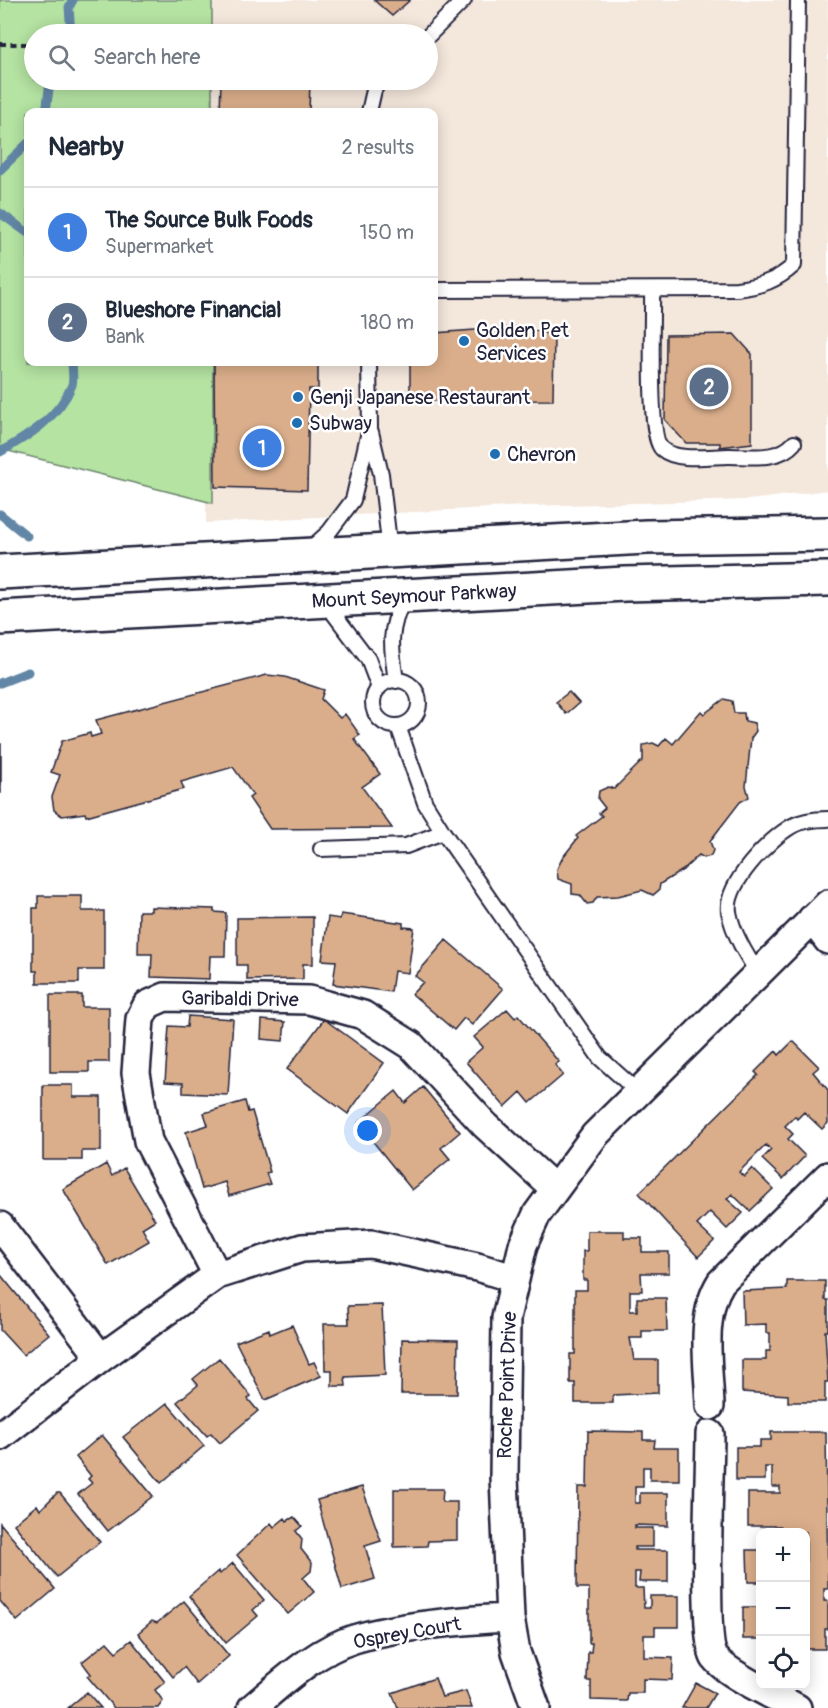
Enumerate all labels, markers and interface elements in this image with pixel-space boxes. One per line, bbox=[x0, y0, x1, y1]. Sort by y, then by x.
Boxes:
search box bbox=[24, 24, 438, 90]
icon: search bbox=[45, 41, 78, 74]
text: Search here bbox=[93, 43, 200, 71]
text: Nearby bbox=[48, 131, 124, 163]
text: 2 results bbox=[342, 135, 414, 160]
text: The Source Bulk Foods bbox=[105, 206, 313, 234]
text: 1 bbox=[64, 220, 71, 245]
text: 150 m bbox=[360, 220, 414, 245]
text: Supermarket bbox=[105, 234, 214, 259]
text: Blueshore Financial bbox=[105, 296, 282, 324]
text: 2 bbox=[62, 310, 73, 335]
text: 180 m bbox=[360, 310, 414, 335]
place label: Golden Pet Services bbox=[476, 318, 570, 366]
text: Bank bbox=[105, 324, 145, 349]
marker: Golden Pet Services bbox=[457, 334, 471, 348]
pin: 2 bbox=[690, 364, 728, 410]
place label: Genji Japanese Restaurant bbox=[310, 385, 531, 410]
marker: Genji Japanese Restaurant bbox=[291, 390, 305, 404]
place label: Subway bbox=[309, 411, 372, 436]
marker: Subway bbox=[290, 416, 304, 430]
pin: 1 bbox=[242, 426, 282, 470]
place label: Chevron bbox=[507, 442, 576, 467]
marker: Chevron bbox=[488, 447, 502, 461]
street label: Mount Seymour Parkway bbox=[311, 578, 518, 614]
street label: Garibaldi Drive bbox=[181, 985, 299, 1013]
your location bbox=[353, 1116, 382, 1145]
street label: Roche Point Drive bbox=[492, 1311, 522, 1459]
map controls bbox=[756, 1528, 810, 1690]
button: + bbox=[756, 1528, 810, 1582]
button: − bbox=[756, 1582, 810, 1636]
street label: Osprey Court bbox=[351, 1611, 464, 1655]
button: locate bbox=[756, 1636, 810, 1690]

